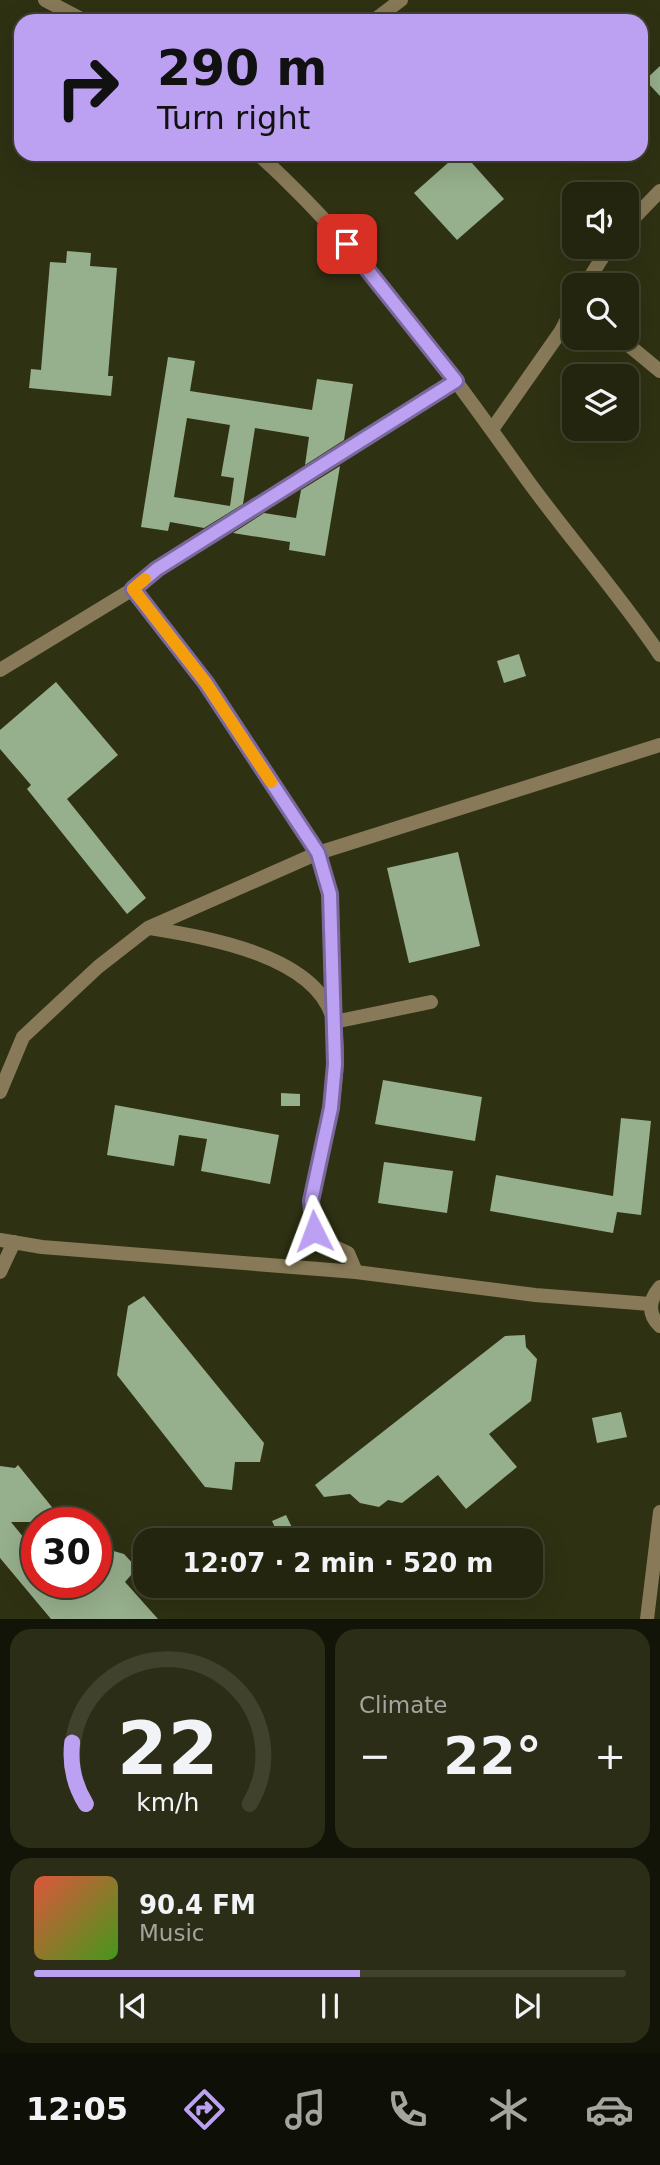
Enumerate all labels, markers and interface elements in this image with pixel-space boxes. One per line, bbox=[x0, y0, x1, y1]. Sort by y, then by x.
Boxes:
text: 290 m bbox=[157, 40, 327, 97]
icon: right bbox=[42, 42, 133, 133]
text: Turn right bbox=[157, 99, 310, 137]
map controls bbox=[562, 182, 639, 441]
button: sound bbox=[562, 182, 639, 259]
pin bbox=[317, 214, 377, 274]
icon: arrive bbox=[328, 225, 366, 263]
button: search bbox=[562, 273, 639, 350]
button: layers bbox=[562, 364, 639, 441]
position arrow bbox=[277, 1194, 351, 1268]
speed limit sign: 30 bbox=[21, 1507, 112, 1598]
text: 12:07 · 2 min · 520 m bbox=[183, 1548, 493, 1578]
text: Climate bbox=[359, 1692, 448, 1718]
text: 22 bbox=[117, 1707, 218, 1792]
text: 22° bbox=[443, 1726, 542, 1786]
text: − bbox=[359, 1734, 391, 1778]
text: + bbox=[594, 1734, 626, 1778]
text: km/h bbox=[136, 1788, 199, 1817]
text: 90.4 FM bbox=[139, 1890, 256, 1920]
text: Music bbox=[139, 1920, 204, 1946]
icon: previous bbox=[114, 1987, 152, 2025]
icon: pause bbox=[311, 1987, 349, 2025]
icon: next bbox=[508, 1987, 546, 2025]
icon: directions bbox=[180, 2085, 229, 2134]
icon: music bbox=[281, 2085, 330, 2134]
icon: phone bbox=[383, 2085, 432, 2134]
icon: climate bbox=[484, 2085, 533, 2134]
icon: car bbox=[585, 2085, 634, 2134]
text: 12:05 bbox=[26, 2090, 128, 2128]

